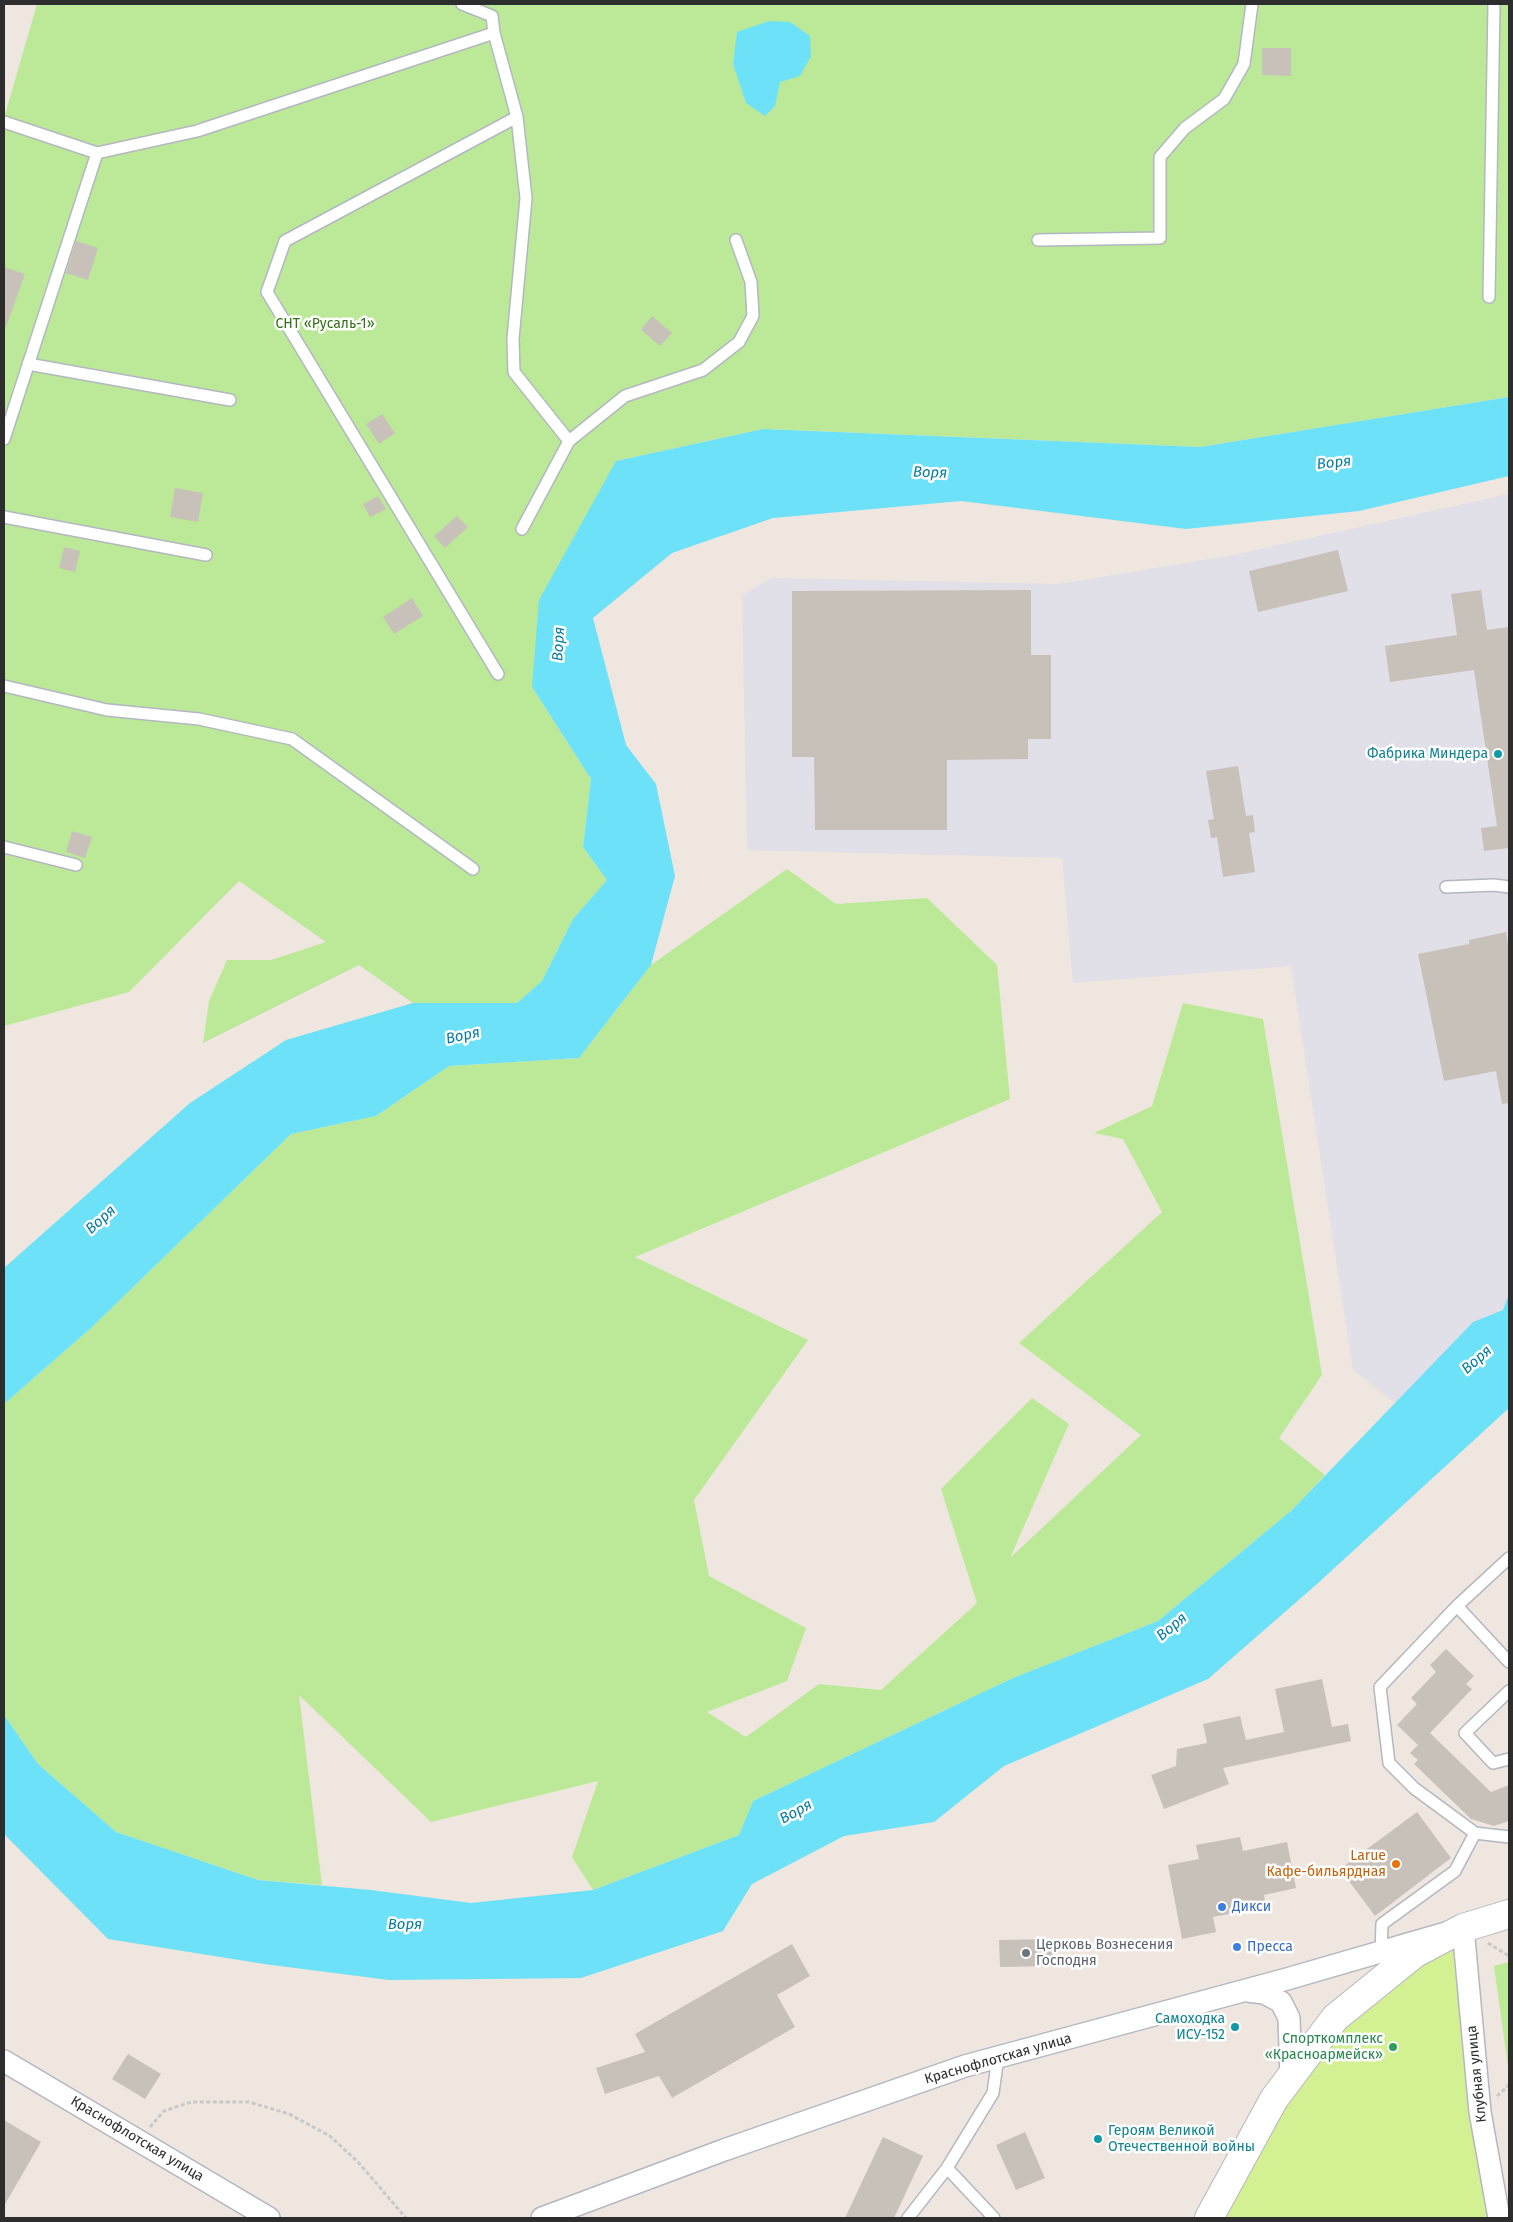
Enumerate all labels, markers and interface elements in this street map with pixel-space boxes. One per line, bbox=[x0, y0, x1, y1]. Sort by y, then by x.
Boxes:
park label: СНТ «Русаль-1» bbox=[275, 316, 375, 332]
water label: Воря bbox=[1316, 452, 1352, 474]
water label: Воря bbox=[912, 463, 948, 483]
water label: Воря bbox=[549, 626, 569, 662]
place label: Фабрика Миндера bbox=[1367, 746, 1488, 762]
marker: Фабрика Миндера bbox=[1492, 748, 1504, 760]
water label: Воря bbox=[444, 1024, 482, 1048]
water label: Воря bbox=[82, 1202, 120, 1238]
water label: Воря bbox=[1458, 1342, 1496, 1378]
water label: Воря bbox=[1153, 1609, 1191, 1645]
water label: Воря bbox=[777, 1796, 815, 1828]
place label: Larue Кафе-бильярдная bbox=[1266, 1848, 1386, 1880]
marker: Larue Кафе-бильярдная bbox=[1390, 1858, 1402, 1870]
place label: Дикси bbox=[1232, 1899, 1271, 1915]
marker: Дикси bbox=[1216, 1901, 1228, 1913]
water label: Воря bbox=[388, 1916, 422, 1934]
place label: Церковь Вознесения Господня bbox=[1036, 1937, 1173, 1970]
place label: Пресса bbox=[1247, 1939, 1293, 1955]
marker: Пресса bbox=[1231, 1941, 1243, 1953]
marker: Церковь Вознесения Господня bbox=[1020, 1947, 1032, 1959]
place label: Самоходка ИСУ-152 bbox=[1155, 2011, 1225, 2044]
marker: Самоходка ИСУ-152 bbox=[1229, 2021, 1241, 2033]
street label: Клубная улица bbox=[1464, 2025, 1490, 2123]
street label: Краснофлотская улица bbox=[923, 2030, 1073, 2088]
place label: Спорткомплекс «Красноармейск» bbox=[1265, 2031, 1383, 2064]
marker: Спорткомплекс «Красноармейск» bbox=[1387, 2041, 1399, 2053]
street label: Краснофлотская улица bbox=[67, 2093, 207, 2185]
place label: Героям Великой Отечественной войны bbox=[1108, 2123, 1255, 2156]
marker: Героям Великой Отечественной войны bbox=[1092, 2133, 1104, 2145]

